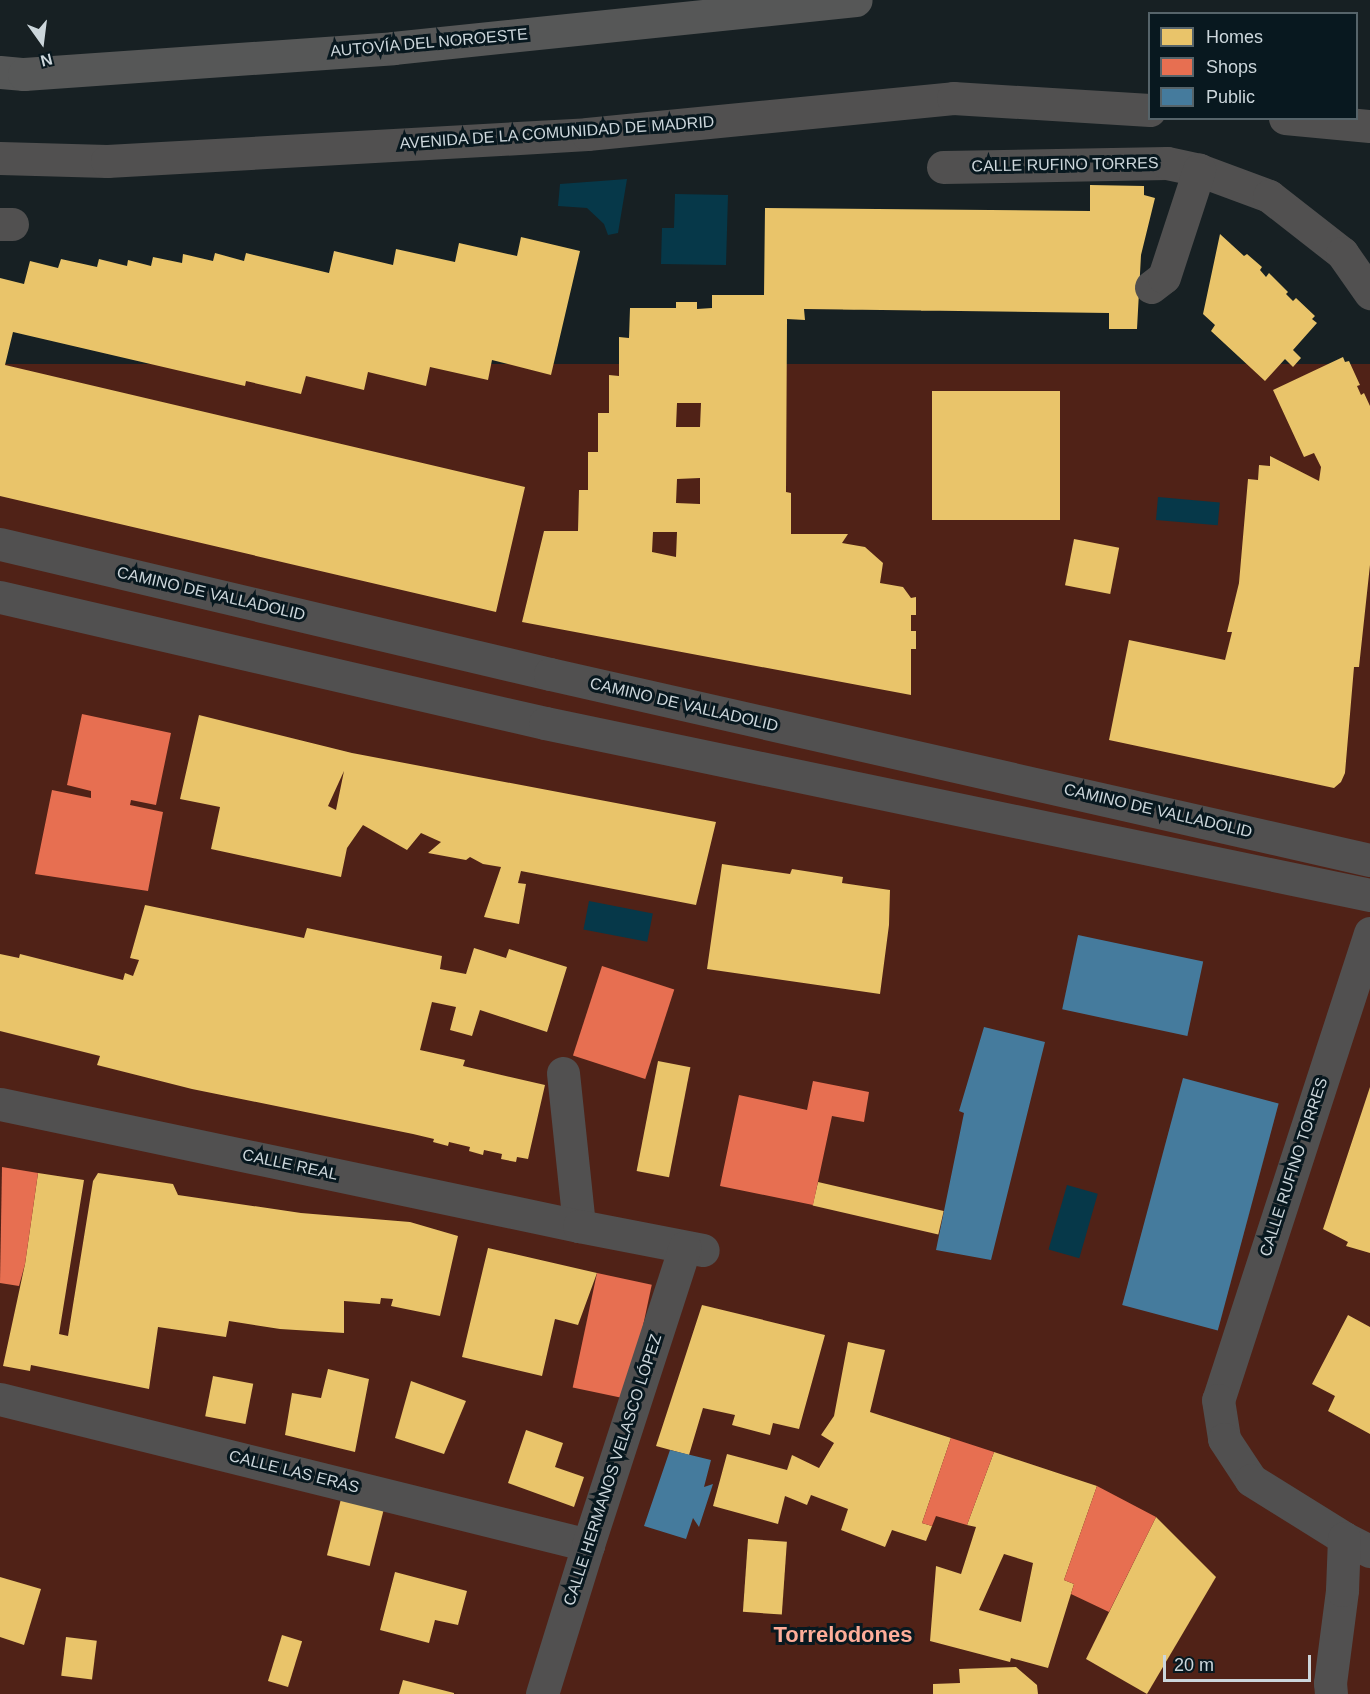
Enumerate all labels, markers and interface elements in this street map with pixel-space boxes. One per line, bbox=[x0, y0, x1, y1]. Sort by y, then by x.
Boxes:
north arrow bbox=[12, 12, 72, 72]
legend bbox=[1148, 12, 1358, 120]
street label: AUTOVÍA DEL NOROESTE bbox=[329, 25, 529, 61]
text: Homes bbox=[1206, 27, 1263, 47]
text: N bbox=[39, 50, 54, 70]
text: Shops bbox=[1206, 57, 1257, 77]
text: Public bbox=[1206, 87, 1255, 107]
street label: AVENIDA DE LA COMUNIDAD DE MADRID bbox=[398, 112, 716, 154]
street label: CALLE RUFINO TORRES bbox=[971, 154, 1159, 176]
street label: CAMINO DE VALLADOLID bbox=[115, 563, 307, 625]
street label: CAMINO DE VALLADOLID bbox=[588, 674, 780, 736]
street label: CAMINO DE VALLADOLID bbox=[1062, 780, 1254, 842]
street label: CALLE RUFINO TORRES bbox=[1256, 1075, 1332, 1259]
street label: CALLE REAL bbox=[241, 1146, 339, 1184]
street label: CALLE HERMANOS VELASCO LÓPEZ bbox=[560, 1332, 666, 1608]
street label: CALLE LAS ERAS bbox=[227, 1447, 361, 1497]
district label: Torrelodones bbox=[774, 1622, 912, 1648]
scale bar bbox=[1166, 1643, 1314, 1681]
text: 20 m bbox=[1174, 1655, 1214, 1675]

